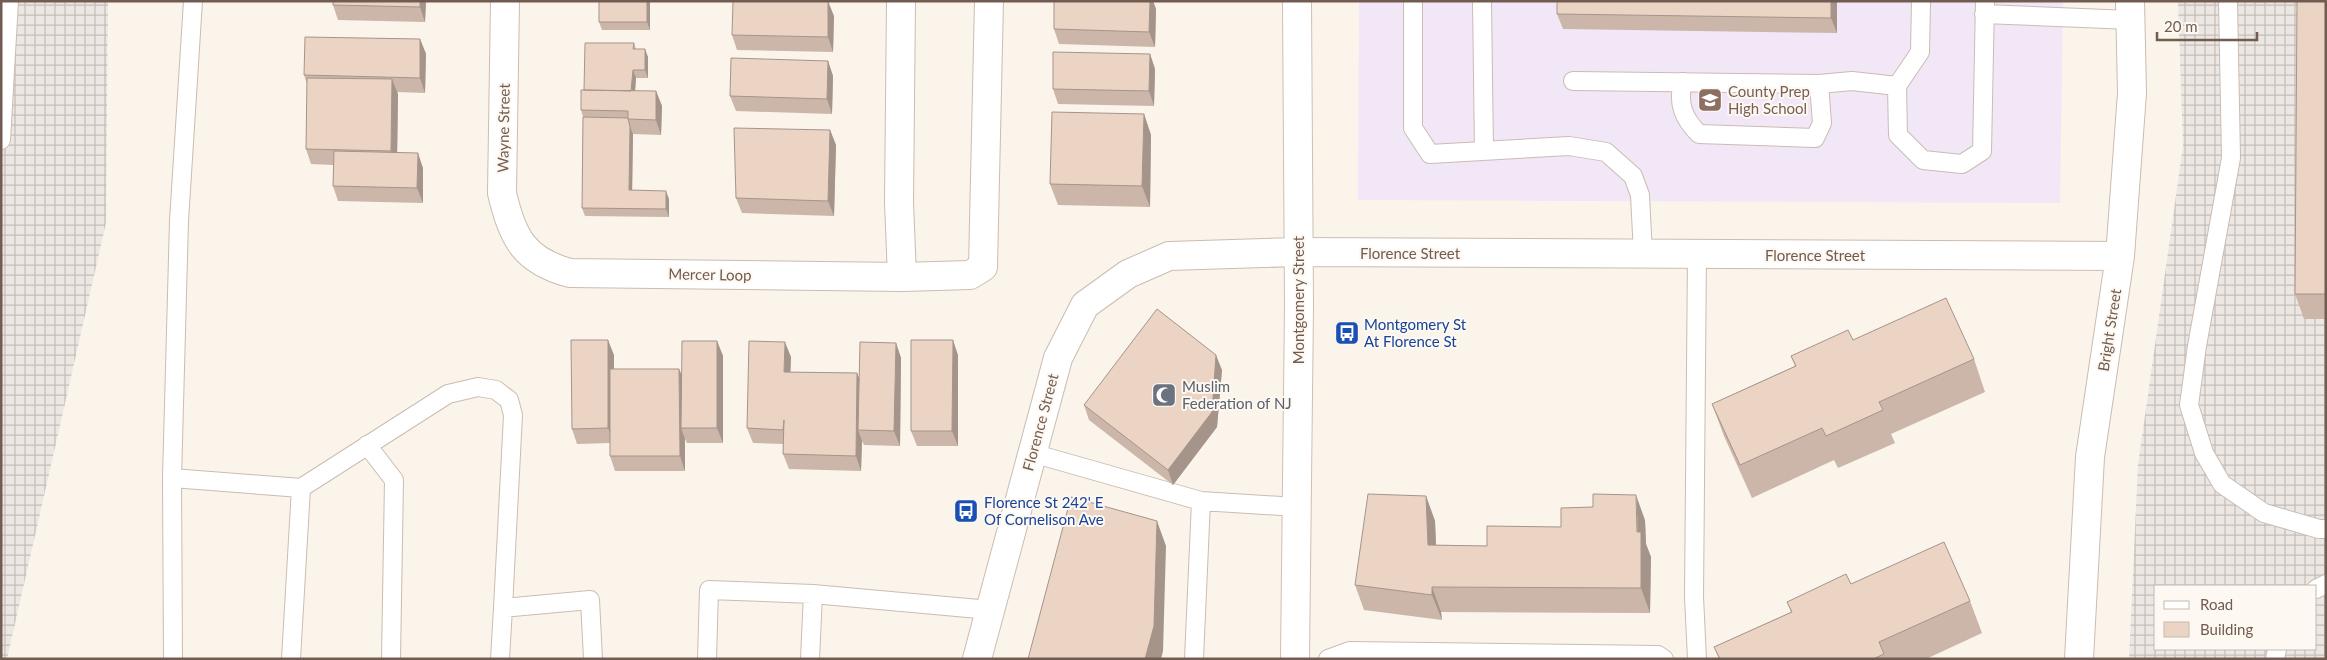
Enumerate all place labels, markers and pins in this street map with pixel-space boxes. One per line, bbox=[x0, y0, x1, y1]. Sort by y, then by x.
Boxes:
place label: County Prep High School bbox=[1728, 82, 1810, 117]
school or university icon: County Prep High School bbox=[1697, 87, 1723, 113]
place label: Montgomery St At Florence St bbox=[1364, 315, 1467, 350]
bus stop icon: Montgomery St At Florence St bbox=[1334, 320, 1360, 346]
place label: Muslim Federation of NJ bbox=[1182, 377, 1292, 412]
mosque icon: Muslim Federation of NJ bbox=[1151, 382, 1177, 408]
place label: Florence St 242' E Of Cornelison Ave bbox=[984, 493, 1104, 528]
bus stop icon: Florence St 242' E Of Cornelison Ave bbox=[953, 498, 979, 524]

